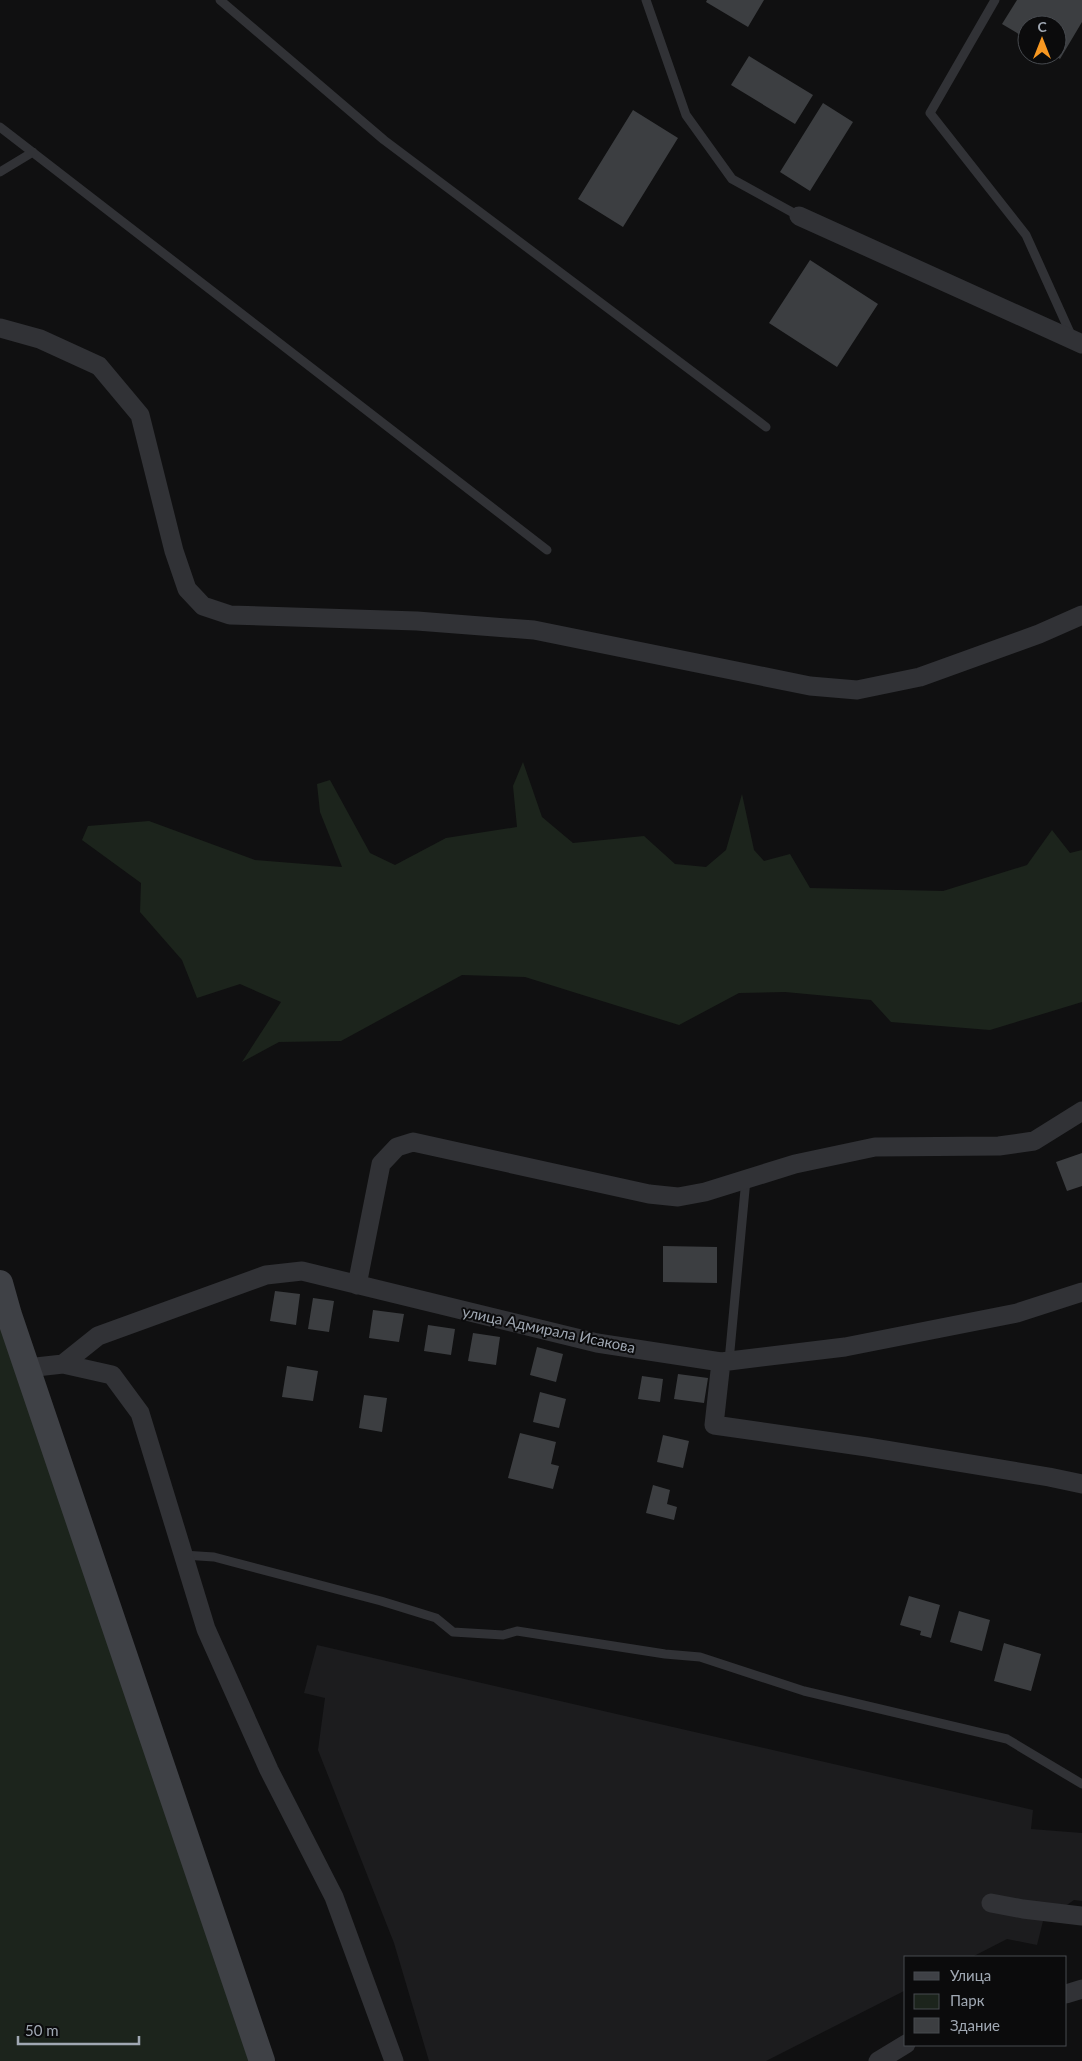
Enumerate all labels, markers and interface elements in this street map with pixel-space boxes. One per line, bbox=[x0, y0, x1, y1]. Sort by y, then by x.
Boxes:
north arrow bbox=[1017, 15, 1067, 65]
text: С bbox=[1037, 18, 1047, 35]
street label: улица Адмирала Исакова bbox=[461, 1302, 637, 1356]
legend bbox=[904, 1956, 1067, 2046]
text: Улица bbox=[950, 1966, 991, 1984]
text: Парк bbox=[950, 1991, 985, 2009]
scale bar bbox=[18, 2014, 139, 2046]
text: Здание bbox=[950, 2016, 1000, 2034]
text: 50 m bbox=[25, 2021, 59, 2039]

